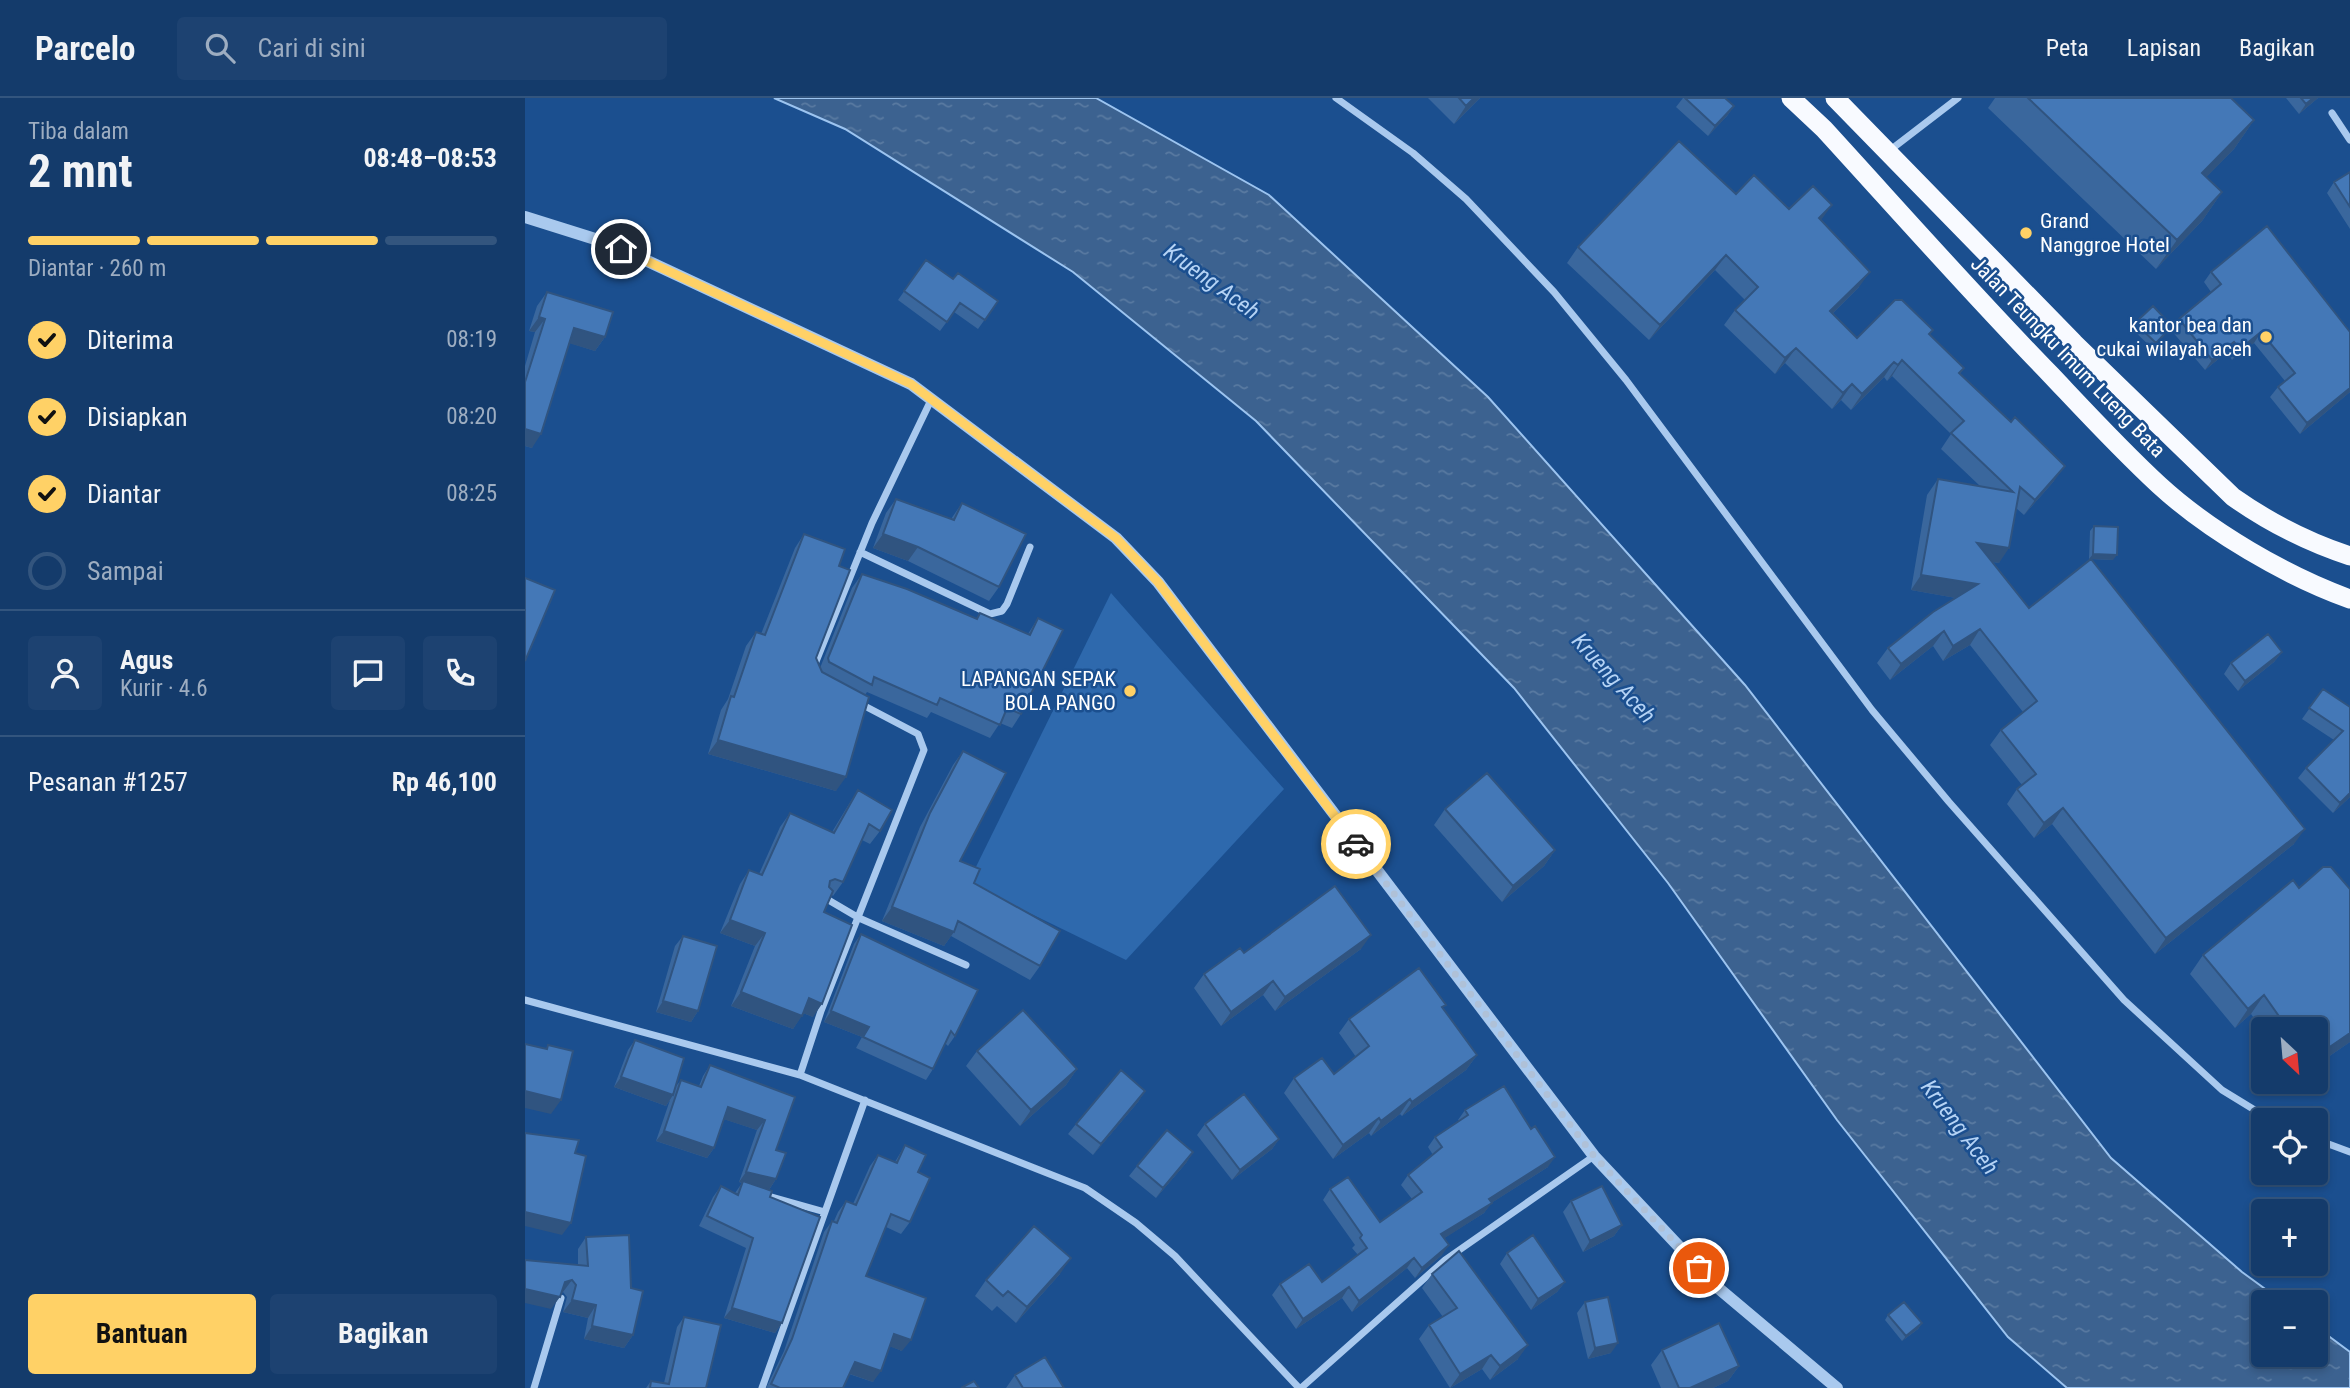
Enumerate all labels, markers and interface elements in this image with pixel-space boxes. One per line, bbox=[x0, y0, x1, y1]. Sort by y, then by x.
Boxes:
search box bbox=[177, 17, 667, 80]
text: Parcelo bbox=[35, 29, 135, 68]
icon: search bbox=[201, 29, 239, 67]
text: Cari di sini bbox=[257, 33, 366, 63]
text: Peta bbox=[2046, 34, 2089, 62]
text: Lapisan bbox=[2127, 34, 2201, 62]
text: Bagikan bbox=[2239, 34, 2315, 62]
text: Tiba dalam bbox=[28, 118, 129, 145]
text: 08:48–08:53 bbox=[363, 143, 497, 173]
text: 2 mnt bbox=[28, 144, 133, 198]
place label: Grand Nanggroe Hotel bbox=[2040, 209, 2170, 257]
pin bbox=[591, 219, 651, 279]
marker: Grand Nanggroe Hotel bbox=[2018, 225, 2034, 241]
icon: home bbox=[602, 230, 640, 268]
water label: Krueng Aceh bbox=[1159, 238, 1265, 325]
street label: Jalan Teungku Imum Lueng Bata bbox=[1966, 252, 2170, 462]
text: Diantar · 260 m bbox=[28, 255, 166, 282]
place label: kantor bea dan cukai wilayah aceh bbox=[2096, 313, 2252, 361]
icon: check bbox=[28, 321, 66, 359]
text: Diterima bbox=[87, 325, 174, 355]
text: 08:19 bbox=[446, 326, 497, 353]
marker: kantor bea dan cukai wilayah aceh bbox=[2258, 329, 2274, 345]
icon: check bbox=[28, 398, 66, 436]
text: Disiapkan bbox=[87, 402, 188, 432]
text: 08:20 bbox=[446, 403, 497, 430]
icon: check bbox=[28, 475, 66, 513]
text: Diantar bbox=[87, 479, 161, 509]
text: 08:25 bbox=[446, 480, 497, 507]
text: Sampai bbox=[87, 556, 164, 586]
water label: Krueng Aceh bbox=[1566, 628, 1661, 729]
button: person bbox=[28, 636, 102, 710]
button: chat bbox=[331, 636, 405, 710]
button: phone bbox=[423, 636, 497, 710]
text: Agus bbox=[120, 645, 173, 675]
place label: LAPANGAN SEPAK BOLA PANGO bbox=[961, 667, 1117, 715]
text: Kurir · 4.6 bbox=[120, 675, 208, 702]
marker: LAPANGAN SEPAK BOLA PANGO bbox=[1122, 683, 1138, 699]
text: Pesanan #1257 bbox=[28, 767, 188, 797]
text: Rp 46,100 bbox=[392, 767, 497, 797]
courier bbox=[1321, 809, 1391, 879]
icon: car bbox=[1337, 825, 1375, 863]
north arrow bbox=[2251, 1017, 2327, 1094]
map controls bbox=[2251, 1017, 2328, 1367]
water label: Krueng Aceh bbox=[1915, 1075, 2004, 1180]
button: locate bbox=[2251, 1108, 2328, 1185]
button: + bbox=[2251, 1199, 2328, 1276]
pin bbox=[1669, 1238, 1729, 1298]
icon: bag bbox=[1680, 1249, 1718, 1287]
button: − bbox=[2251, 1290, 2328, 1367]
button: Bantuan bbox=[28, 1294, 256, 1374]
button: Bagikan bbox=[270, 1294, 497, 1374]

